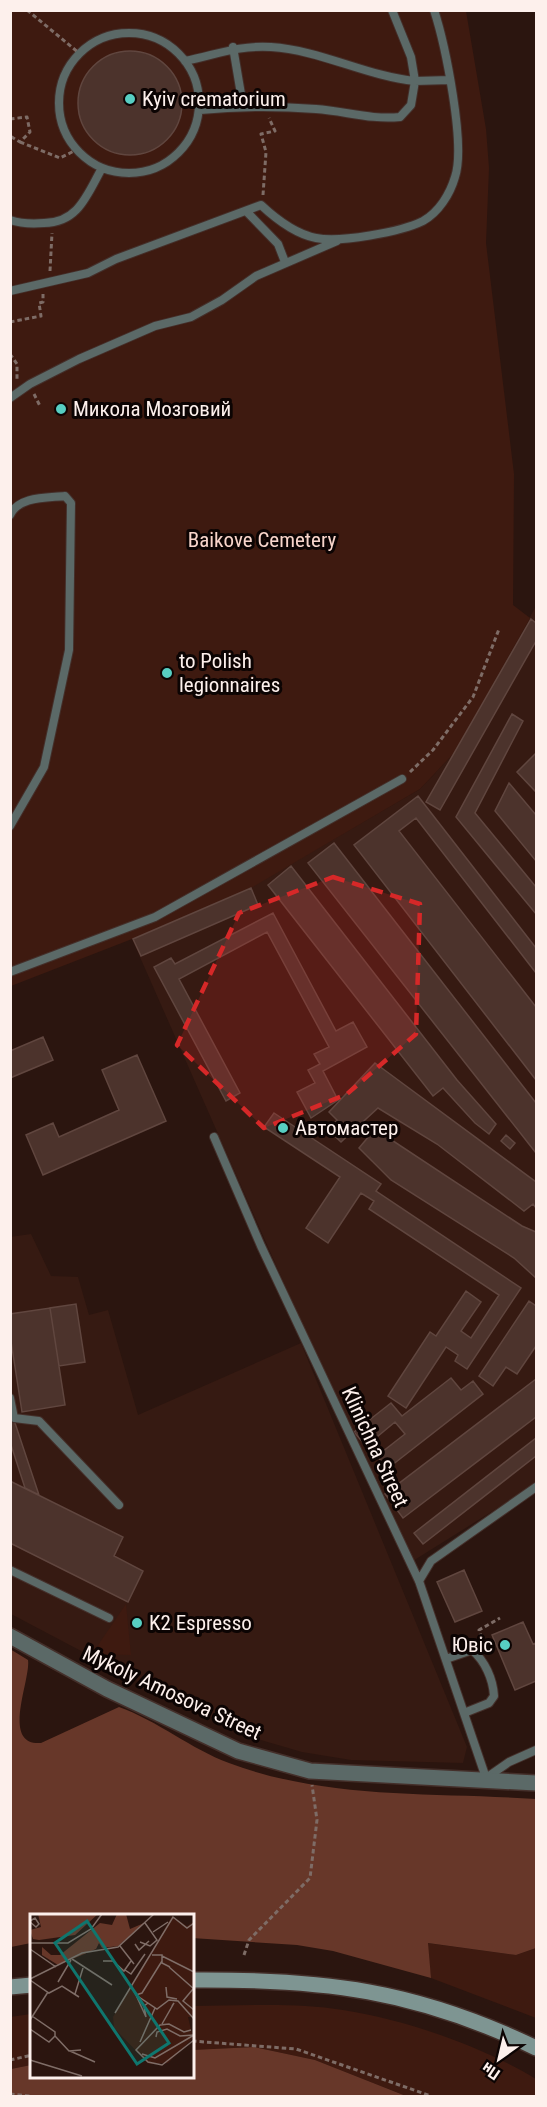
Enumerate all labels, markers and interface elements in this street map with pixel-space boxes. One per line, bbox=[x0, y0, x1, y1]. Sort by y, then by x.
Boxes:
place label: Kyiv crematorium bbox=[142, 87, 286, 111]
marker: Kyiv crematorium bbox=[123, 92, 137, 106]
place label: Микола Мозговий bbox=[73, 397, 231, 421]
marker: Микола Мозговий bbox=[54, 402, 68, 416]
park label: Baikove Cemetery bbox=[188, 528, 337, 552]
place label: to Polish legionnaires bbox=[179, 649, 280, 697]
marker: to Polish legionnaires bbox=[160, 666, 174, 680]
place label: Автомастер bbox=[295, 1116, 398, 1140]
marker: Автомастер bbox=[276, 1121, 290, 1135]
street label: Klinichna Street bbox=[337, 1383, 413, 1511]
place label: K2 Espresso bbox=[149, 1611, 252, 1635]
marker: K2 Espresso bbox=[130, 1616, 144, 1630]
place label: Ювіс bbox=[452, 1633, 493, 1657]
marker: Ювіс bbox=[498, 1638, 512, 1652]
street label: Mykoly Amosova Street bbox=[79, 1641, 265, 1745]
inset map bbox=[30, 1914, 194, 2077]
north arrow bbox=[469, 2029, 529, 2089]
text: Пн bbox=[478, 2058, 504, 2084]

